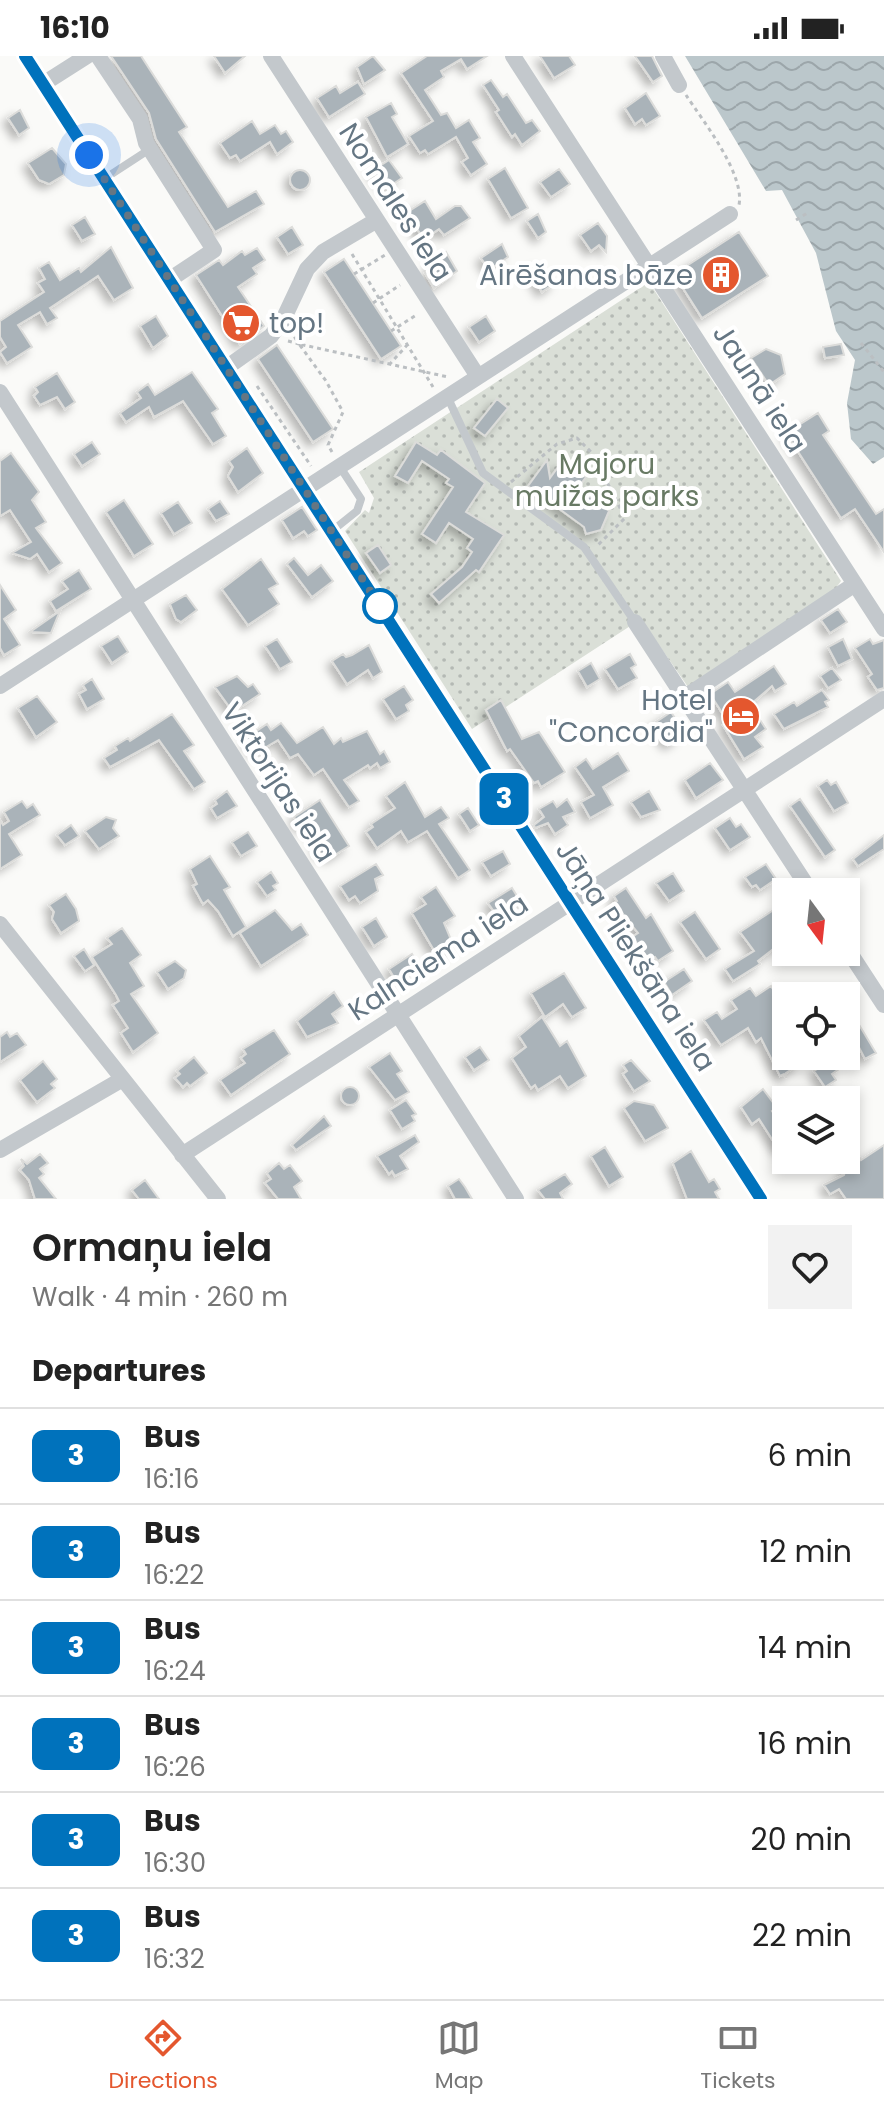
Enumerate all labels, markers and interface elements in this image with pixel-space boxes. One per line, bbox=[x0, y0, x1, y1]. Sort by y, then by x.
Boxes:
text: 16:10 bbox=[40, 6, 110, 49]
street label: Nomales iela bbox=[330, 115, 461, 289]
your location bbox=[69, 135, 109, 175]
building icon: Airēšanas bāze bbox=[700, 254, 742, 296]
place label: Airēšanas bāze bbox=[479, 256, 693, 295]
supermarket icon: top! bbox=[220, 302, 262, 344]
place label: top! bbox=[269, 304, 324, 343]
street label: Jaunā iela bbox=[703, 316, 816, 460]
park label: Majoru muižas parks bbox=[515, 445, 699, 516]
unlabelled marker bbox=[363, 589, 397, 623]
place label: Hotel "Concordia" bbox=[549, 681, 713, 752]
street label: Viktorijas iela bbox=[212, 695, 345, 870]
hotel icon: Hotel "Concordia" bbox=[720, 695, 762, 737]
line badge: 3 bbox=[478, 773, 530, 825]
text: 3 bbox=[496, 779, 512, 818]
street label: Jāņa Pliekšāna iela bbox=[546, 833, 725, 1079]
north arrow bbox=[772, 878, 860, 966]
map controls bbox=[772, 878, 860, 1174]
street label: Kalnciema iela bbox=[341, 885, 536, 1030]
button: locate bbox=[772, 982, 860, 1070]
button: layers bbox=[772, 1086, 860, 1174]
text: Ormaņu iela bbox=[32, 1221, 272, 1274]
button: heart bbox=[768, 1225, 852, 1309]
text: Walk · 4 min · 260 m bbox=[32, 1279, 288, 1315]
text: Departures bbox=[32, 1349, 206, 1392]
text: Bus bbox=[144, 1415, 201, 1458]
text: 6 min bbox=[767, 1434, 852, 1477]
text: 3 bbox=[68, 1436, 84, 1475]
text: 16:16 bbox=[144, 1461, 199, 1497]
text: Bus bbox=[144, 1511, 201, 1554]
text: 12 min bbox=[760, 1530, 852, 1573]
text: 3 bbox=[68, 1532, 84, 1571]
text: 16:22 bbox=[144, 1557, 204, 1593]
text: Bus bbox=[144, 1607, 201, 1650]
text: 14 min bbox=[758, 1626, 852, 1669]
text: 3 bbox=[68, 1628, 84, 1667]
text: 16:24 bbox=[144, 1653, 206, 1689]
text: Bus bbox=[144, 1703, 201, 1746]
text: 16 min bbox=[758, 1722, 852, 1765]
text: 3 bbox=[68, 1724, 84, 1763]
text: 16:26 bbox=[144, 1749, 206, 1785]
text: Bus bbox=[144, 1799, 201, 1842]
text: 20 min bbox=[750, 1818, 852, 1861]
text: 3 bbox=[68, 1820, 84, 1859]
text: 16:30 bbox=[144, 1845, 206, 1881]
text: Bus bbox=[144, 1895, 201, 1938]
text: 22 min bbox=[752, 1914, 852, 1957]
text: 3 bbox=[68, 1916, 84, 1955]
text: 16:32 bbox=[144, 1941, 205, 1977]
tab: Directions bbox=[108, 2016, 218, 2097]
tab: Map bbox=[435, 2016, 483, 2097]
tab: Tickets bbox=[700, 2016, 775, 2097]

